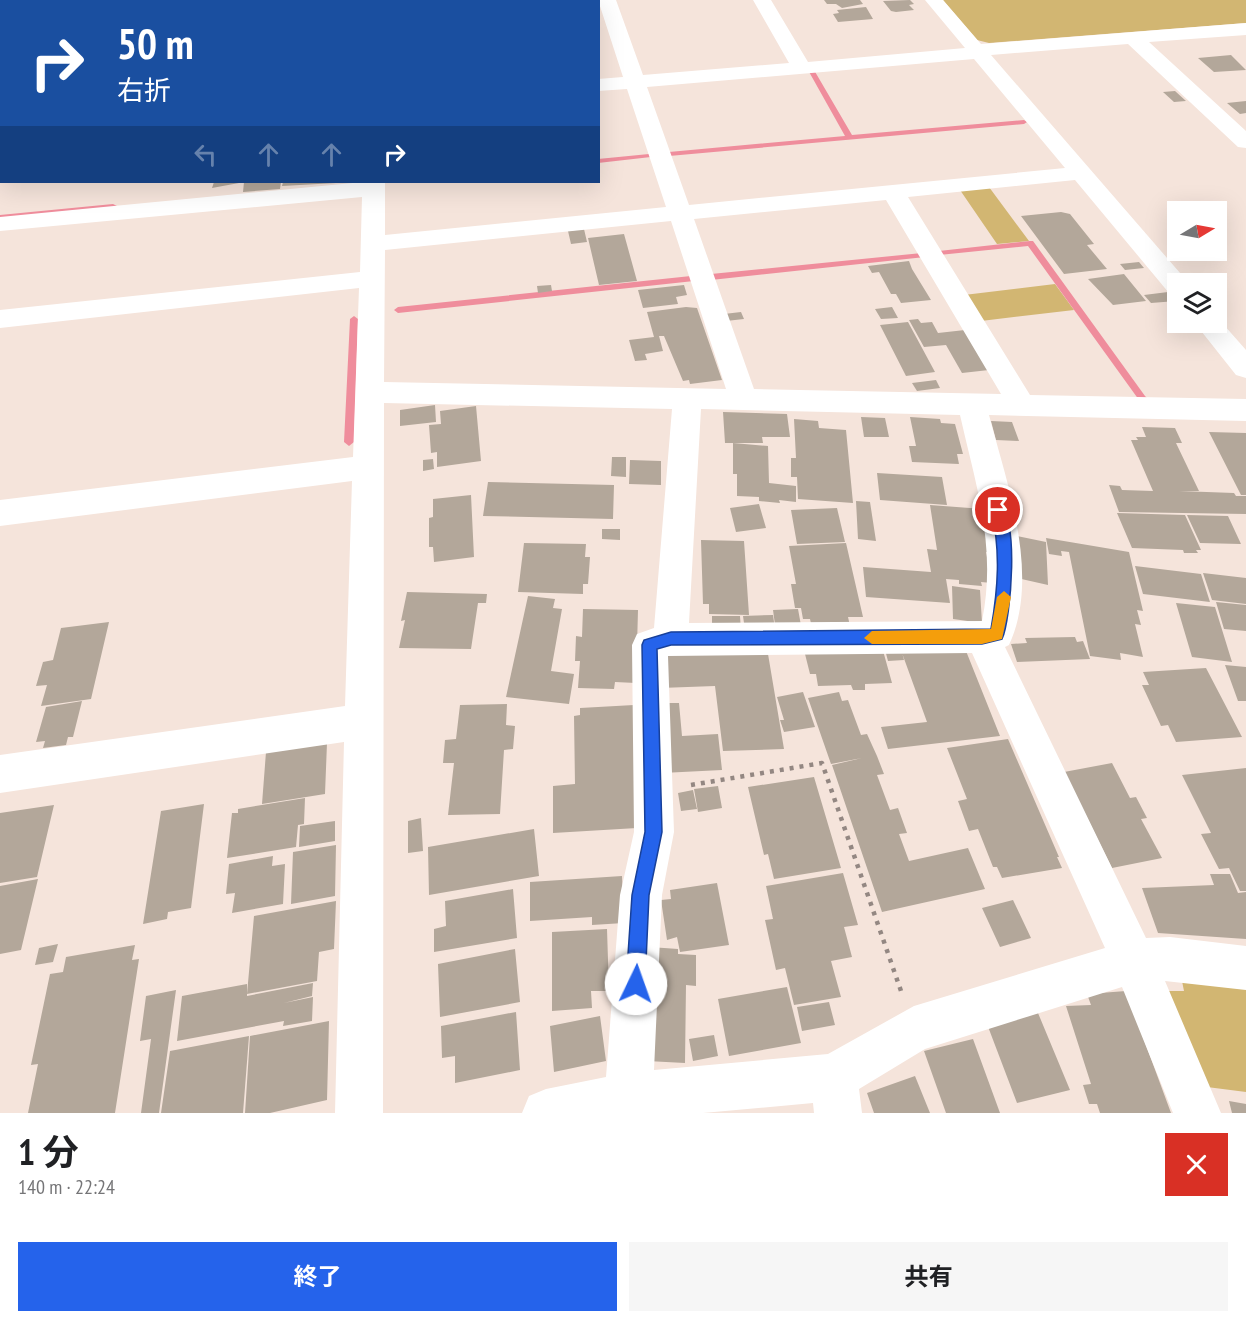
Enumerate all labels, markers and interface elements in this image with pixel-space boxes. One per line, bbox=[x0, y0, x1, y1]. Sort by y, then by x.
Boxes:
text: 50 m bbox=[117, 16, 194, 71]
icon: right bbox=[18, 24, 96, 102]
text: 右折 bbox=[117, 73, 171, 107]
icon: left bbox=[189, 138, 222, 171]
icon: ahead bbox=[252, 138, 285, 171]
icon: ahead bbox=[315, 138, 348, 171]
icon: right bbox=[378, 138, 411, 171]
north arrow bbox=[1167, 201, 1227, 261]
map controls bbox=[1167, 201, 1227, 333]
button: layers bbox=[1167, 273, 1227, 333]
pin bbox=[972, 484, 1023, 535]
icon: arrive bbox=[981, 493, 1014, 526]
position arrow bbox=[604, 952, 668, 1016]
text: 1 分 bbox=[18, 1128, 79, 1175]
button: close bbox=[1165, 1133, 1228, 1196]
text: 140 m · 22:24 bbox=[18, 1174, 115, 1200]
button: 終了 bbox=[18, 1242, 617, 1311]
button: 共有 bbox=[629, 1242, 1228, 1311]

